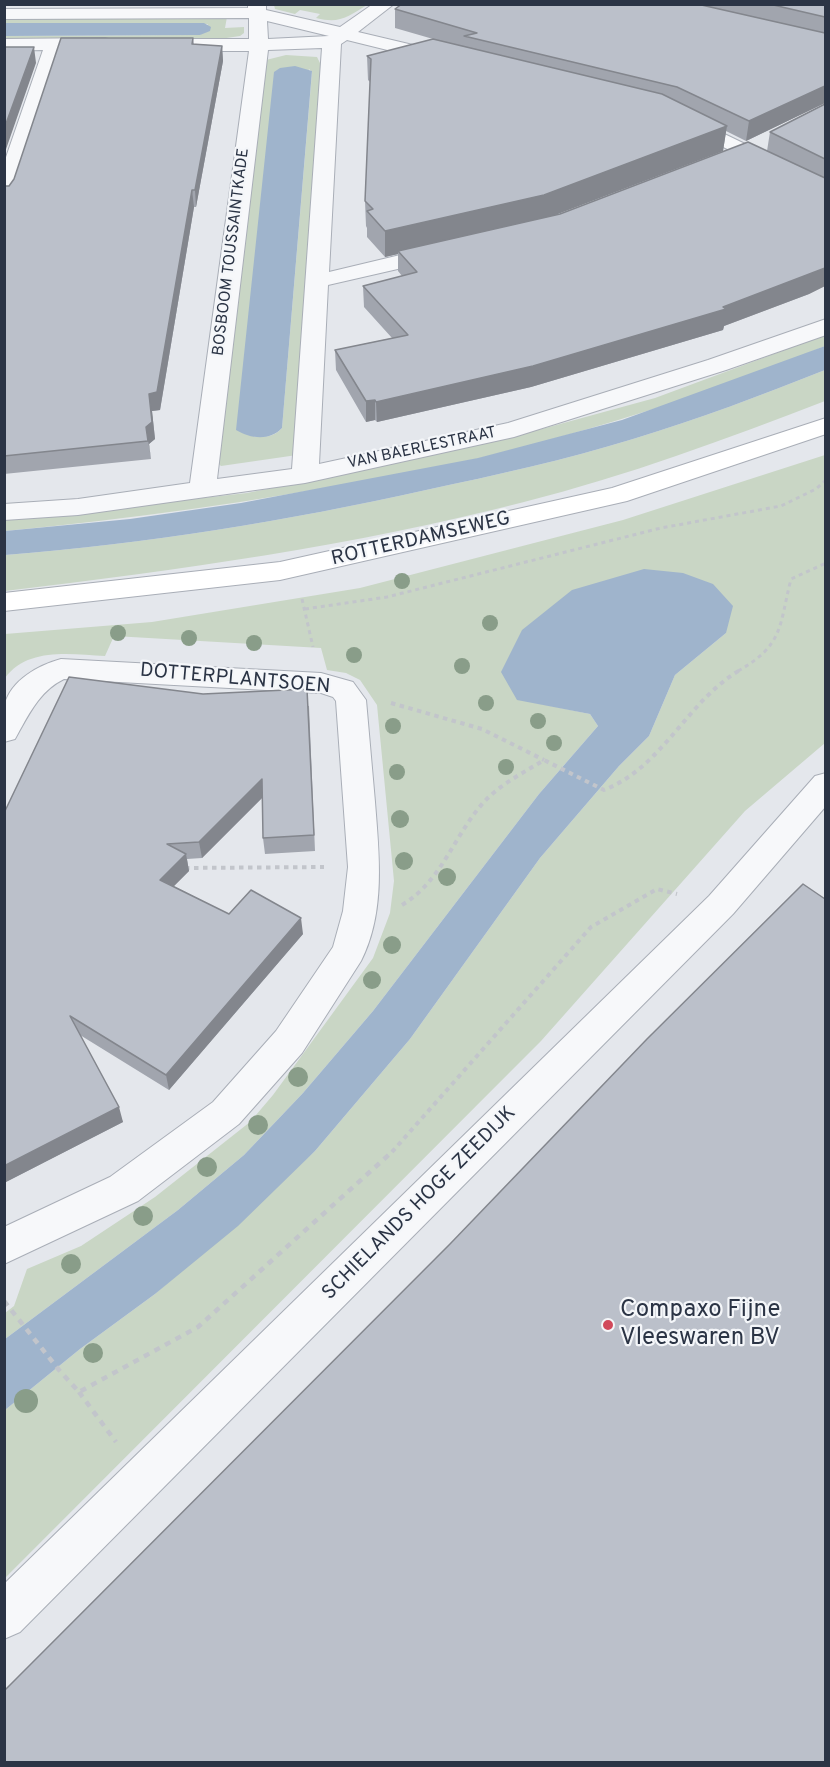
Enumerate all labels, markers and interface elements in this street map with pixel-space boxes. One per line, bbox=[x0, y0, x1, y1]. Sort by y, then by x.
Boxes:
street label: BOSBOOM TOUSSAINTKADE bbox=[210, 147, 254, 357]
street label: VAN BAERLESTRAAT bbox=[346, 424, 498, 474]
street label: ROTTERDAMSEWEG bbox=[329, 508, 513, 572]
street label: DOTTERPLANTSOEN bbox=[139, 660, 331, 700]
street label: SCHIELANDS HOGE ZEEDIJK bbox=[318, 1102, 522, 1306]
place label: Compaxo Fijne Vleeswaren BV bbox=[620, 1297, 780, 1353]
marker: Compaxo Fijne Vleeswaren BV bbox=[601, 1318, 615, 1332]

